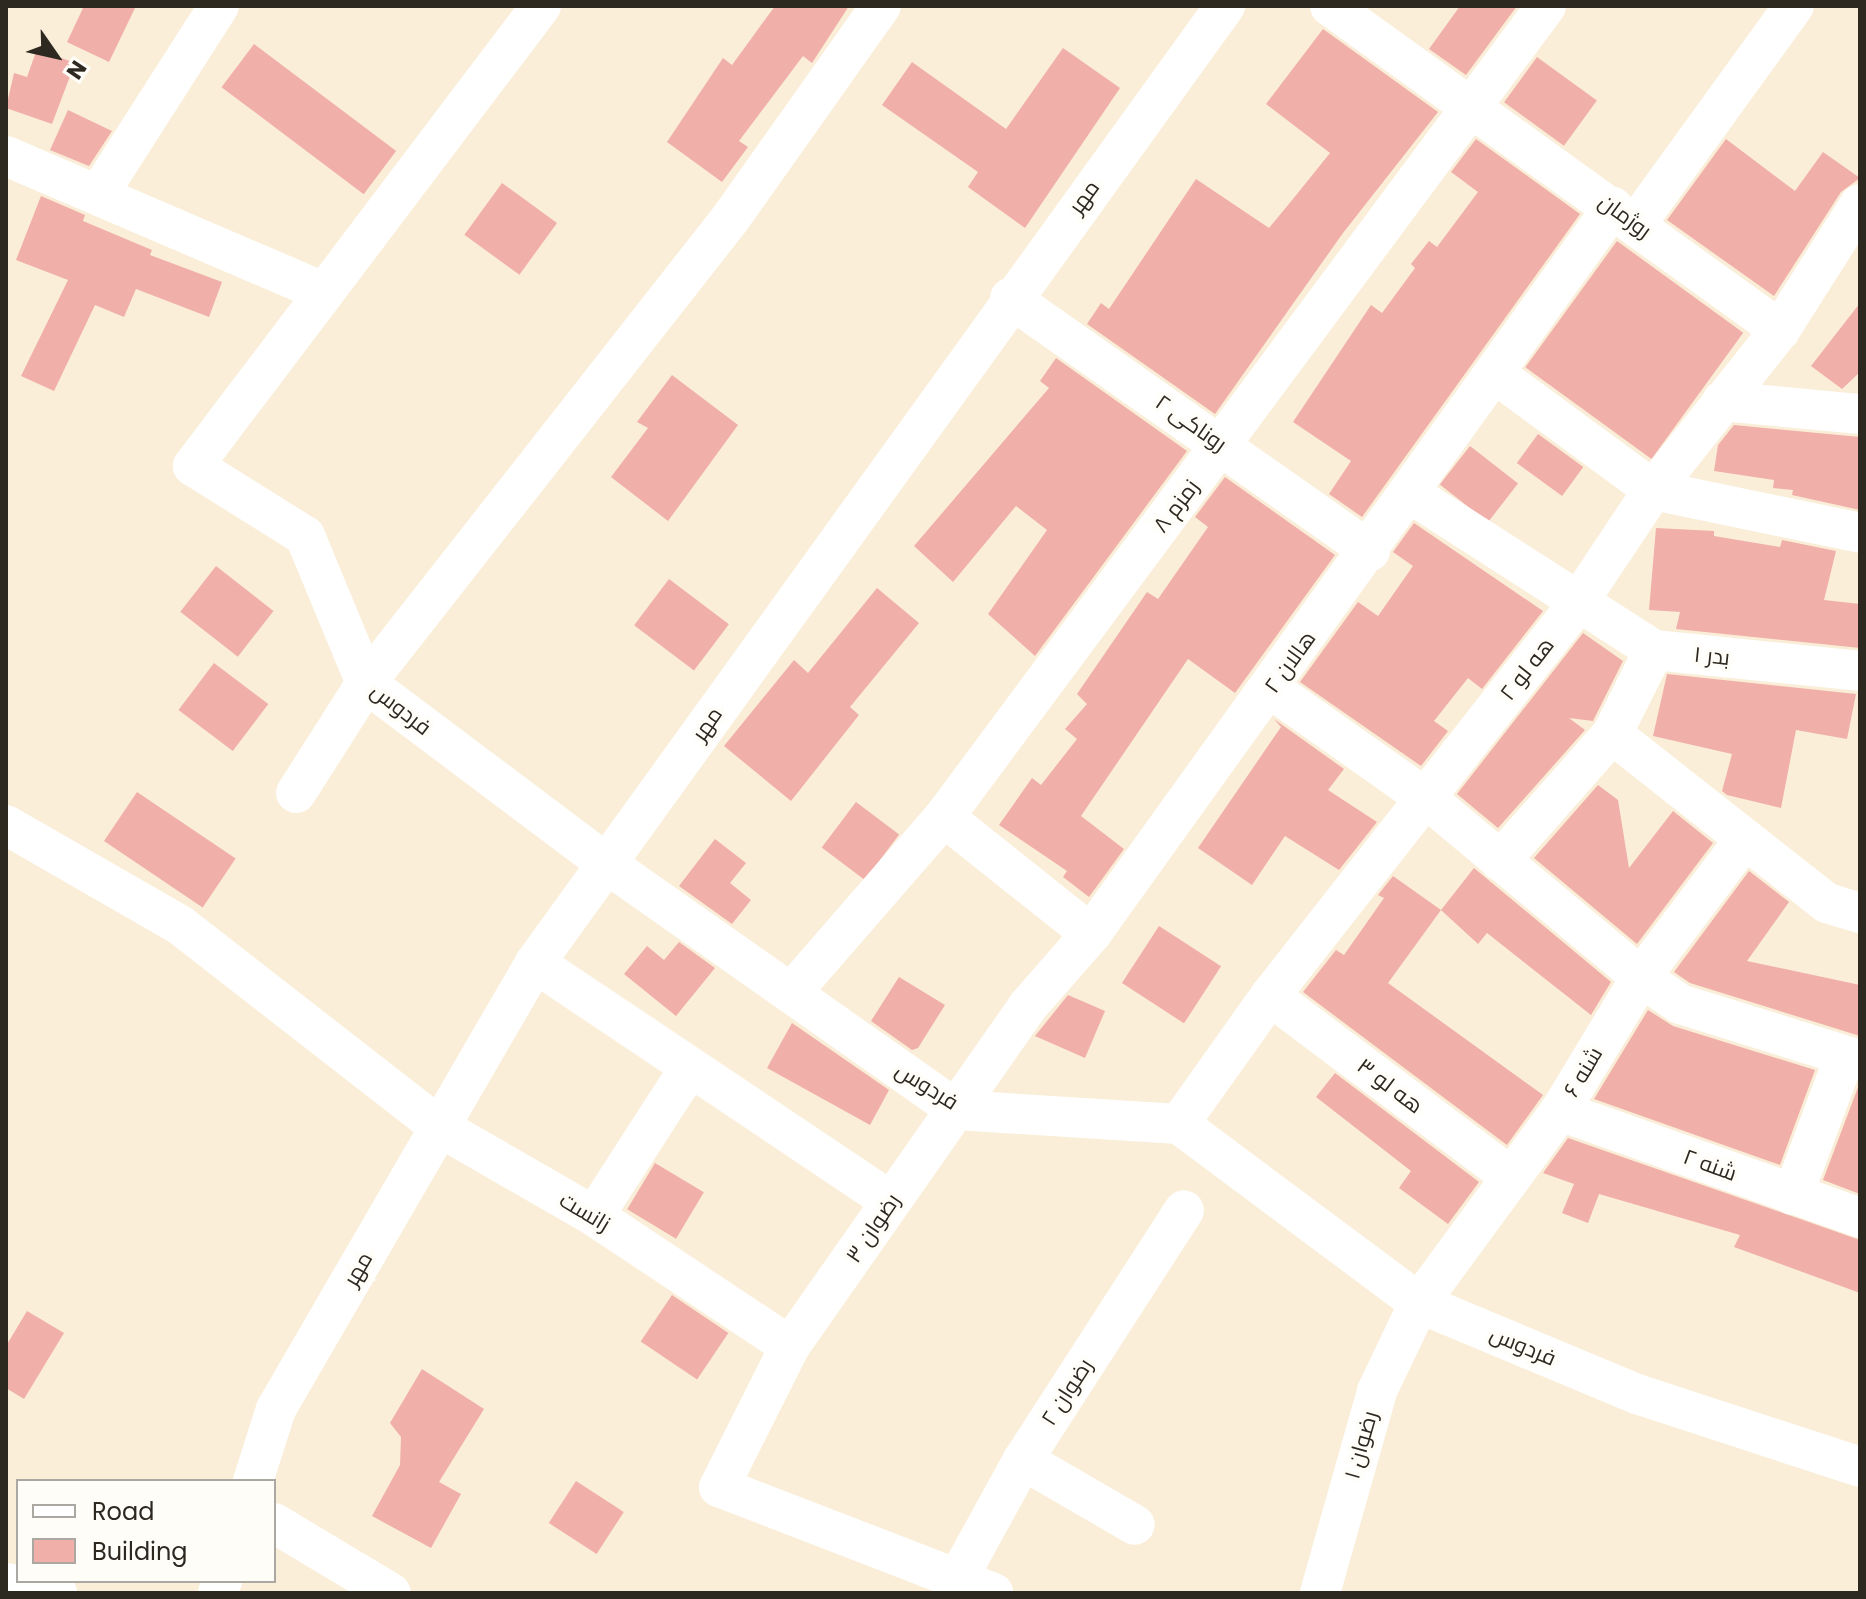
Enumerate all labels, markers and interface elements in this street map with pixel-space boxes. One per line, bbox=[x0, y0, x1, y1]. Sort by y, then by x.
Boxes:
north arrow bbox=[16, 16, 96, 96]
text: N bbox=[59, 54, 94, 85]
street label: مهر bbox=[1063, 175, 1105, 219]
street label: روژمان bbox=[1593, 188, 1657, 244]
street label: روناکی ۲ bbox=[1150, 389, 1232, 457]
street label: زمزم ۸ bbox=[1147, 474, 1205, 538]
street label: هالان ۲ bbox=[1259, 626, 1321, 698]
street label: هه لو ۲ bbox=[1494, 632, 1560, 706]
street label: بدر ۱ bbox=[1693, 641, 1731, 671]
street label: فردوس bbox=[366, 677, 436, 741]
street label: مهر bbox=[686, 702, 728, 746]
street label: شنه ۶ bbox=[1558, 1042, 1608, 1102]
street label: هه لو ۳ bbox=[1352, 1053, 1428, 1119]
street label: فردوس bbox=[891, 1056, 963, 1116]
street label: شنه ۲ bbox=[1680, 1143, 1740, 1187]
street label: زانست bbox=[555, 1187, 615, 1237]
street label: رضوان ۳ bbox=[840, 1188, 906, 1268]
street label: مهر bbox=[338, 1247, 378, 1291]
street label: فردوس bbox=[1486, 1320, 1560, 1372]
street label: رضوان ۲ bbox=[1036, 1354, 1098, 1430]
street label: رضوان ۱ bbox=[1339, 1408, 1383, 1482]
legend bbox=[16, 1479, 276, 1583]
text: Road bbox=[92, 1495, 154, 1528]
text: Building bbox=[92, 1535, 188, 1568]

